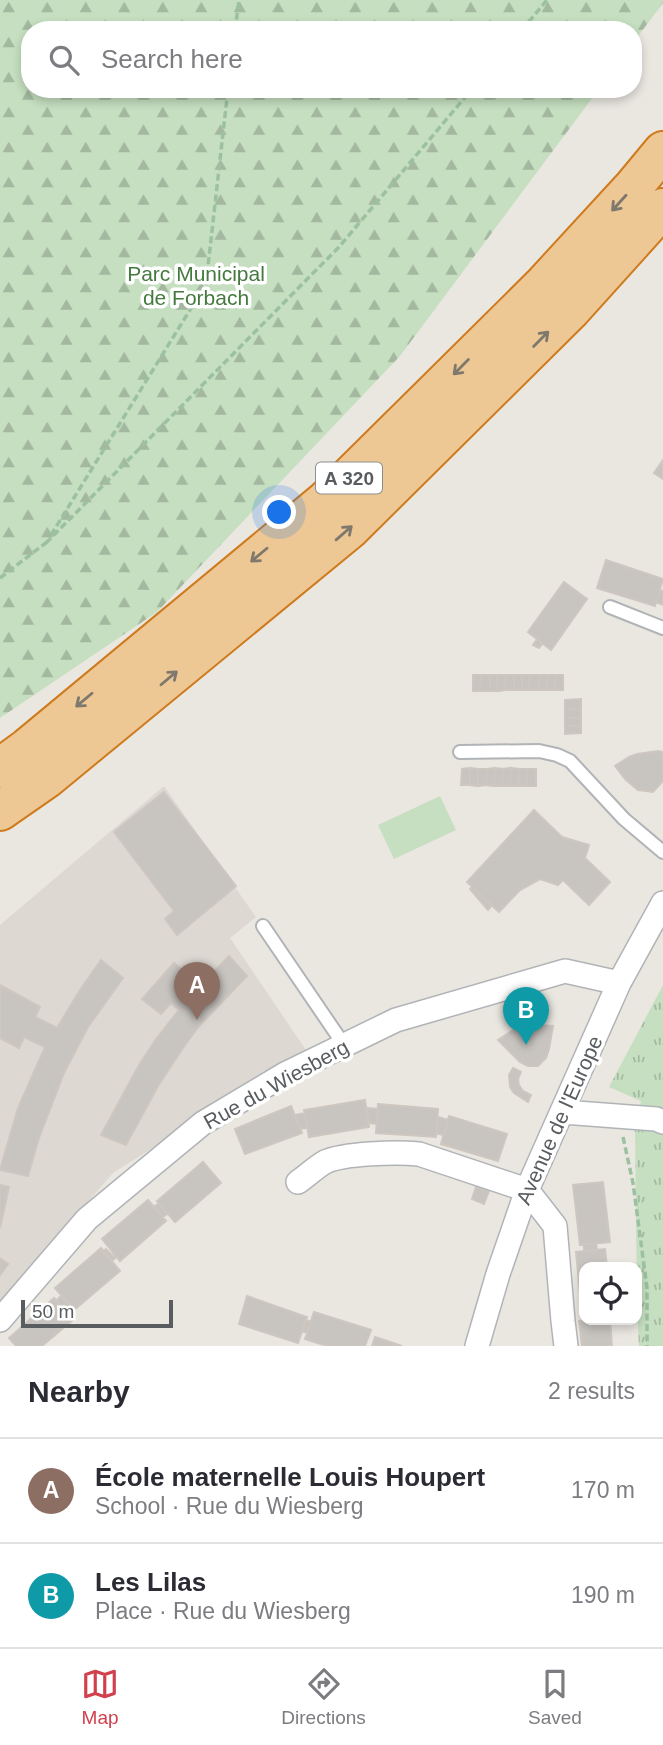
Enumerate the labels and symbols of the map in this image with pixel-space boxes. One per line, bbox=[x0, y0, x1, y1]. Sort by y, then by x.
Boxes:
one-way arrow bbox=[610, 194, 627, 211]
park label: Parc Municipal de Forbach bbox=[127, 262, 265, 309]
one-way arrow bbox=[533, 331, 550, 348]
one-way arrow bbox=[453, 358, 470, 375]
road number: A 320 bbox=[316, 463, 382, 494]
your location bbox=[262, 495, 296, 529]
one-way arrow bbox=[335, 525, 353, 541]
one-way arrow bbox=[251, 548, 269, 563]
one-way arrow bbox=[159, 670, 177, 686]
one-way arrow bbox=[75, 692, 93, 708]
pin: A bbox=[174, 962, 220, 1020]
pin: B bbox=[503, 987, 549, 1045]
street label: Avenue de l'Europe bbox=[511, 1032, 607, 1208]
street label: Rue du Wiesberg bbox=[199, 1035, 353, 1133]
scale bar bbox=[21, 1297, 173, 1329]

